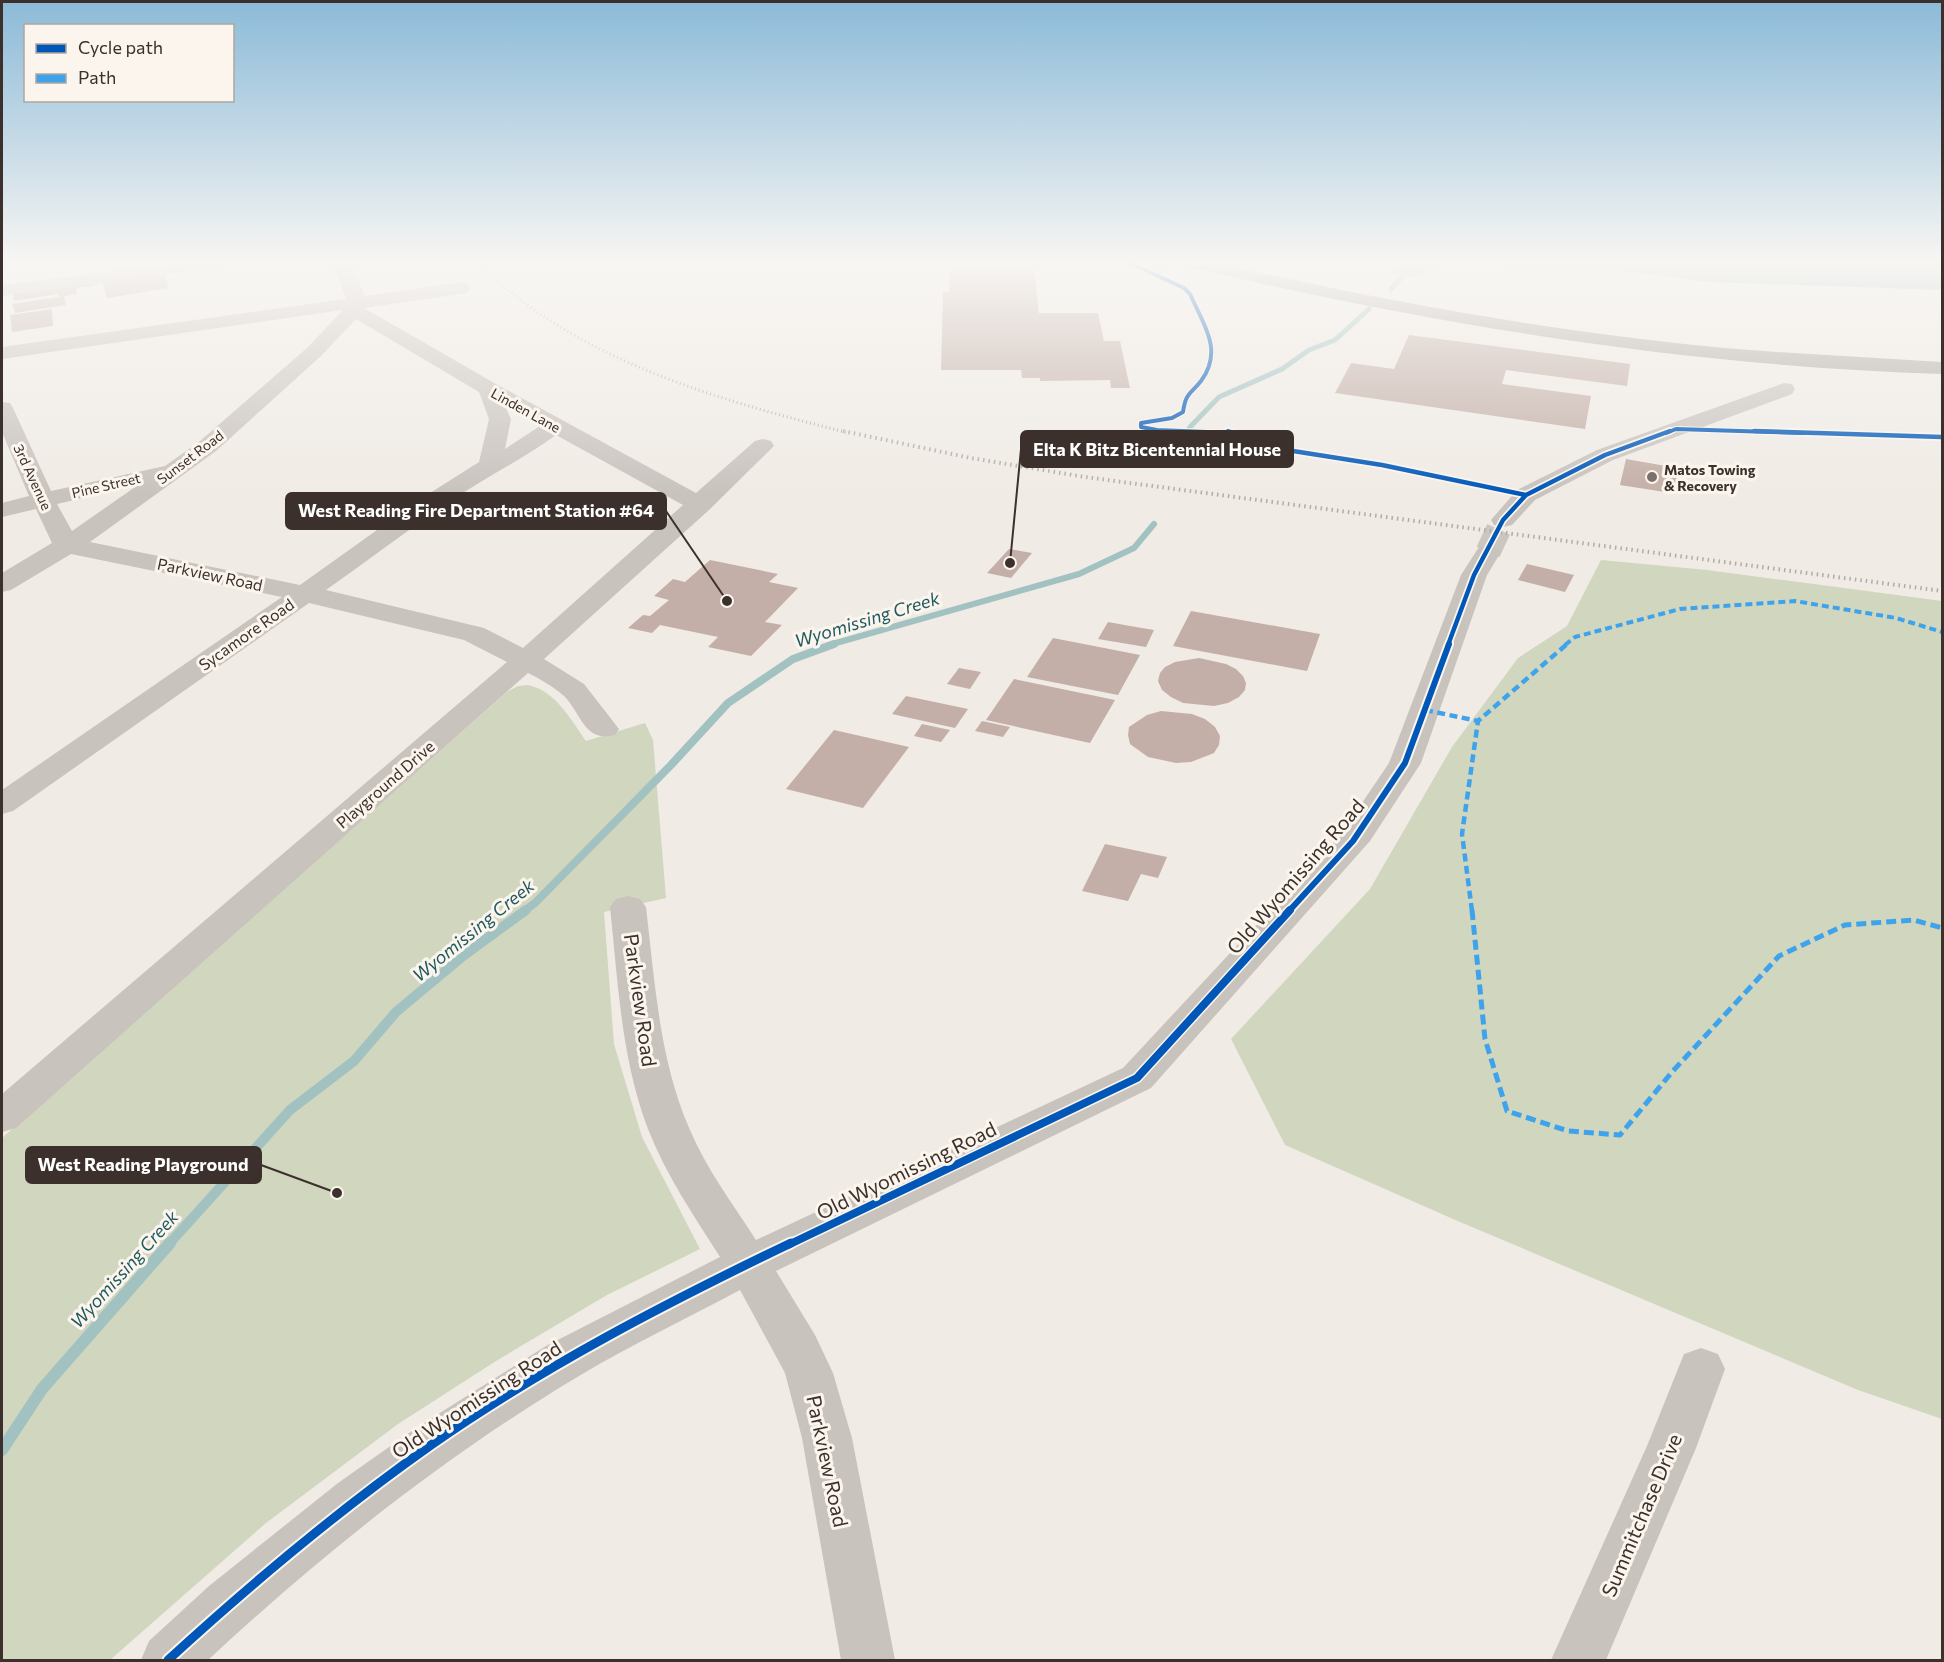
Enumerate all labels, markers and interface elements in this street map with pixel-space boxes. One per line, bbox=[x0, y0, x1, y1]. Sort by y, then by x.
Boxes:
legend bbox=[24, 24, 234, 102]
text: Cycle path bbox=[78, 36, 163, 58]
text: Path bbox=[78, 66, 116, 88]
street label: Linden Lane bbox=[488, 384, 564, 436]
street label: Sunset Road bbox=[153, 426, 227, 488]
callout: Elta K Bitz Bicentennial House bbox=[1021, 431, 1293, 467]
text: Elta K Bitz Bicentennial House bbox=[1033, 438, 1281, 460]
street label: 3rd Avenue bbox=[10, 441, 56, 513]
place label: Matos Towing & Recovery bbox=[1664, 461, 1756, 494]
street label: Pine Street bbox=[70, 469, 142, 501]
marker: Matos Towing & Recovery bbox=[1645, 470, 1659, 484]
callout: West Reading Fire Department Station #64 bbox=[286, 493, 666, 529]
text: West Reading Fire Department Station #64 bbox=[298, 499, 654, 521]
street label: Parkview Road bbox=[156, 554, 264, 594]
water label: Wyomissing Creek bbox=[792, 586, 943, 652]
street label: Sycamore Road bbox=[195, 594, 297, 674]
street label: Playground Drive bbox=[332, 736, 438, 832]
street label: Old Wyomissing Road bbox=[1221, 794, 1369, 958]
water label: Wyomissing Creek bbox=[408, 873, 539, 986]
street label: Parkview Road bbox=[620, 932, 662, 1068]
street label: Old Wyomissing Road bbox=[812, 1116, 1000, 1224]
callout: West Reading Playground bbox=[26, 1147, 261, 1183]
text: West Reading Playground bbox=[38, 1153, 248, 1175]
water label: Wyomissing Creek bbox=[65, 1205, 183, 1332]
street label: Old Wyomissing Road bbox=[387, 1335, 565, 1463]
street label: Parkview Road bbox=[802, 1393, 854, 1529]
street label: Summitchase Drive bbox=[1596, 1430, 1686, 1600]

